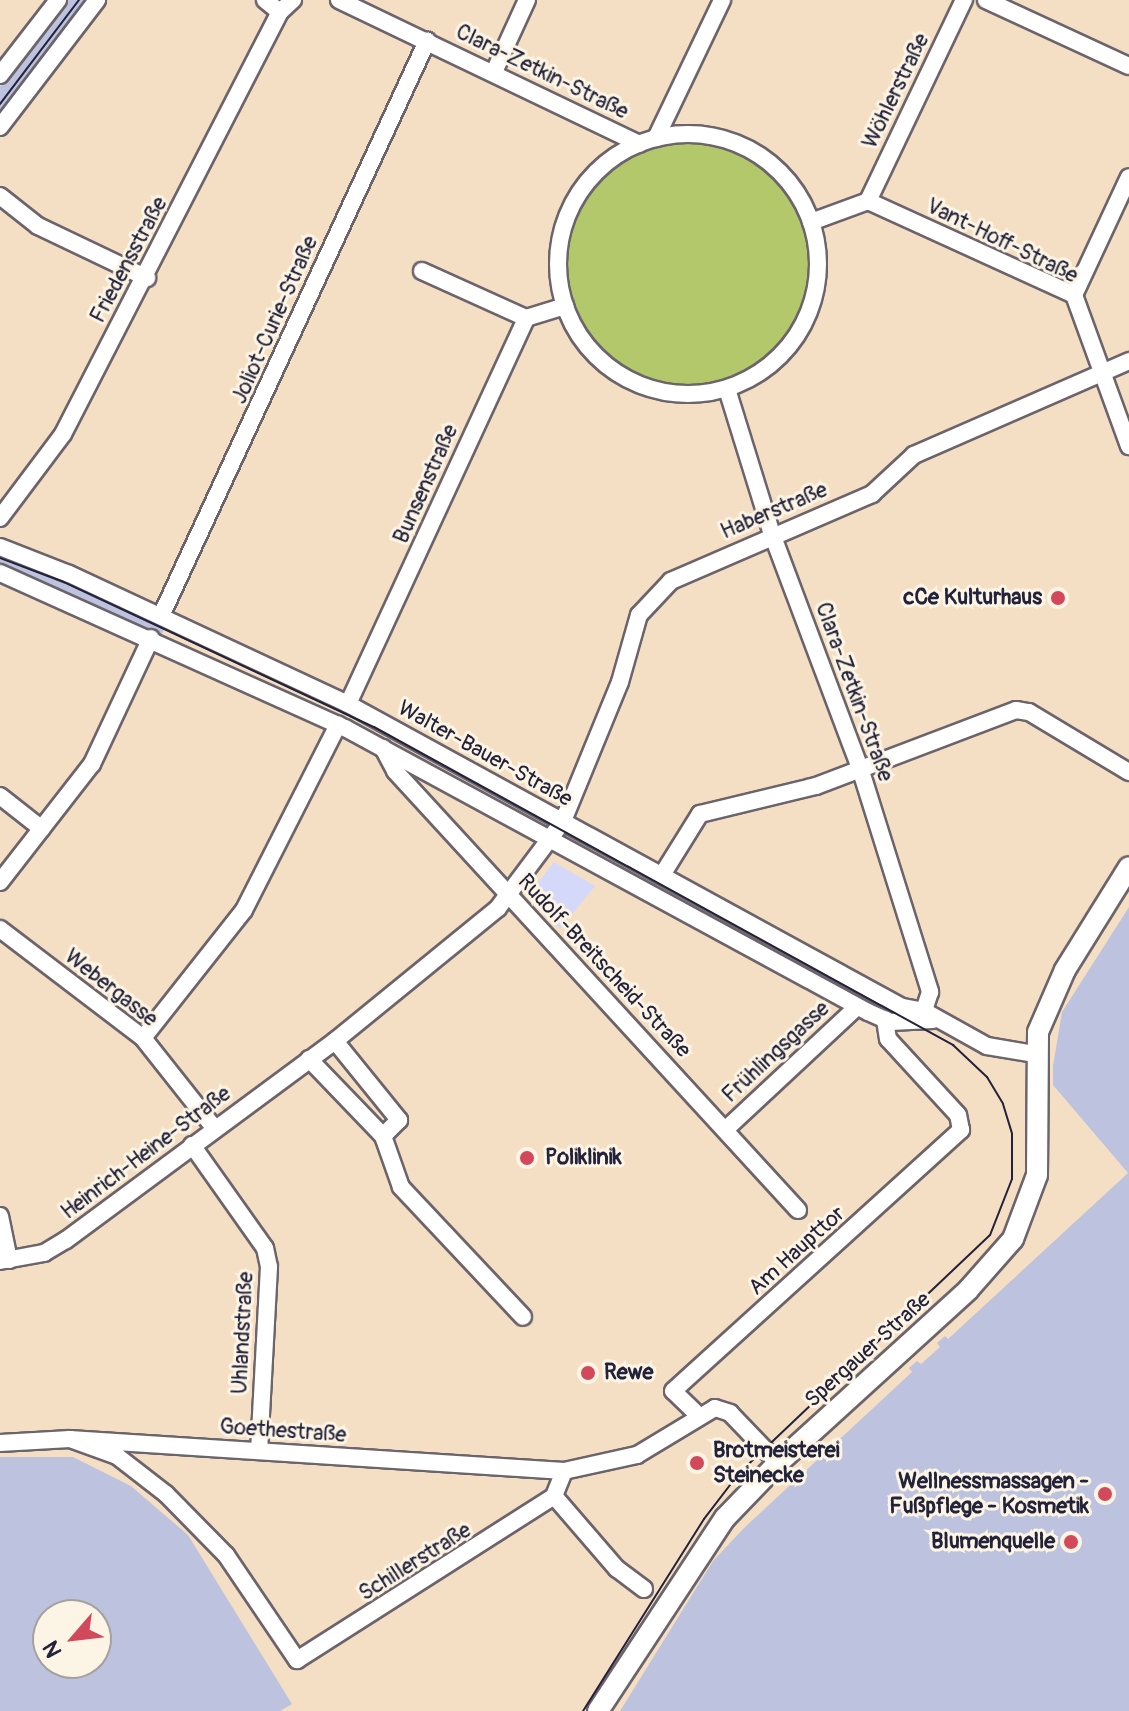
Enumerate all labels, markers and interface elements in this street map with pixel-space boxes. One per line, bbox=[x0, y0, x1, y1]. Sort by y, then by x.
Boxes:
street label: Clara-Zetkin-Straße bbox=[451, 19, 633, 125]
street label: Wöhlerstraße bbox=[857, 29, 935, 153]
street label: Friedensstraße bbox=[85, 193, 173, 327]
street label: Vant-Hoff-Straße bbox=[922, 193, 1082, 289]
street label: Joliot-Curie-Straße bbox=[226, 232, 324, 408]
street label: Bunsenstraße bbox=[388, 420, 464, 548]
street label: Haberstraße bbox=[717, 477, 831, 545]
place label: cCe Kulturhaus bbox=[903, 585, 1042, 611]
marker: cCe Kulturhaus bbox=[1049, 589, 1067, 607]
street label: Clara-Zetkin-Straße bbox=[809, 599, 899, 785]
street label: Walter-Bauer-Straße bbox=[393, 695, 577, 813]
street label: Rudolf-Breitscheid-Straße bbox=[512, 869, 696, 1063]
street label: Webergasse bbox=[59, 943, 163, 1033]
street label: Frühlingsgasse bbox=[717, 996, 835, 1108]
street label: Heinrich-Heine-Straße bbox=[56, 1081, 236, 1225]
place label: Poliklinik bbox=[545, 1145, 622, 1171]
marker: Poliklinik bbox=[516, 1147, 538, 1169]
street label: Am Haupttor bbox=[743, 1201, 851, 1301]
street label: Uhlandstraße bbox=[227, 1271, 259, 1395]
street label: Spergauer Straße bbox=[800, 1287, 936, 1413]
place label: Rewe bbox=[604, 1360, 653, 1386]
marker: Rewe bbox=[579, 1364, 597, 1382]
street label: Goethestraße bbox=[219, 1413, 347, 1449]
place label: Brotmeisterei Steinecke bbox=[713, 1437, 840, 1488]
marker: Brotmeisterei Steinecke bbox=[688, 1454, 706, 1472]
place label: Wellnessmassagen - Fußpflege - Kosmetik bbox=[889, 1468, 1089, 1520]
marker: Wellnessmassagen - Fußpflege - Kosmetik bbox=[1096, 1485, 1114, 1503]
street label: Schillerstraße bbox=[354, 1517, 476, 1607]
place label: Blumenquelle bbox=[931, 1529, 1055, 1555]
marker: Blumenquelle bbox=[1062, 1533, 1080, 1551]
north arrow bbox=[32, 1599, 112, 1679]
text: N bbox=[37, 1636, 68, 1662]

